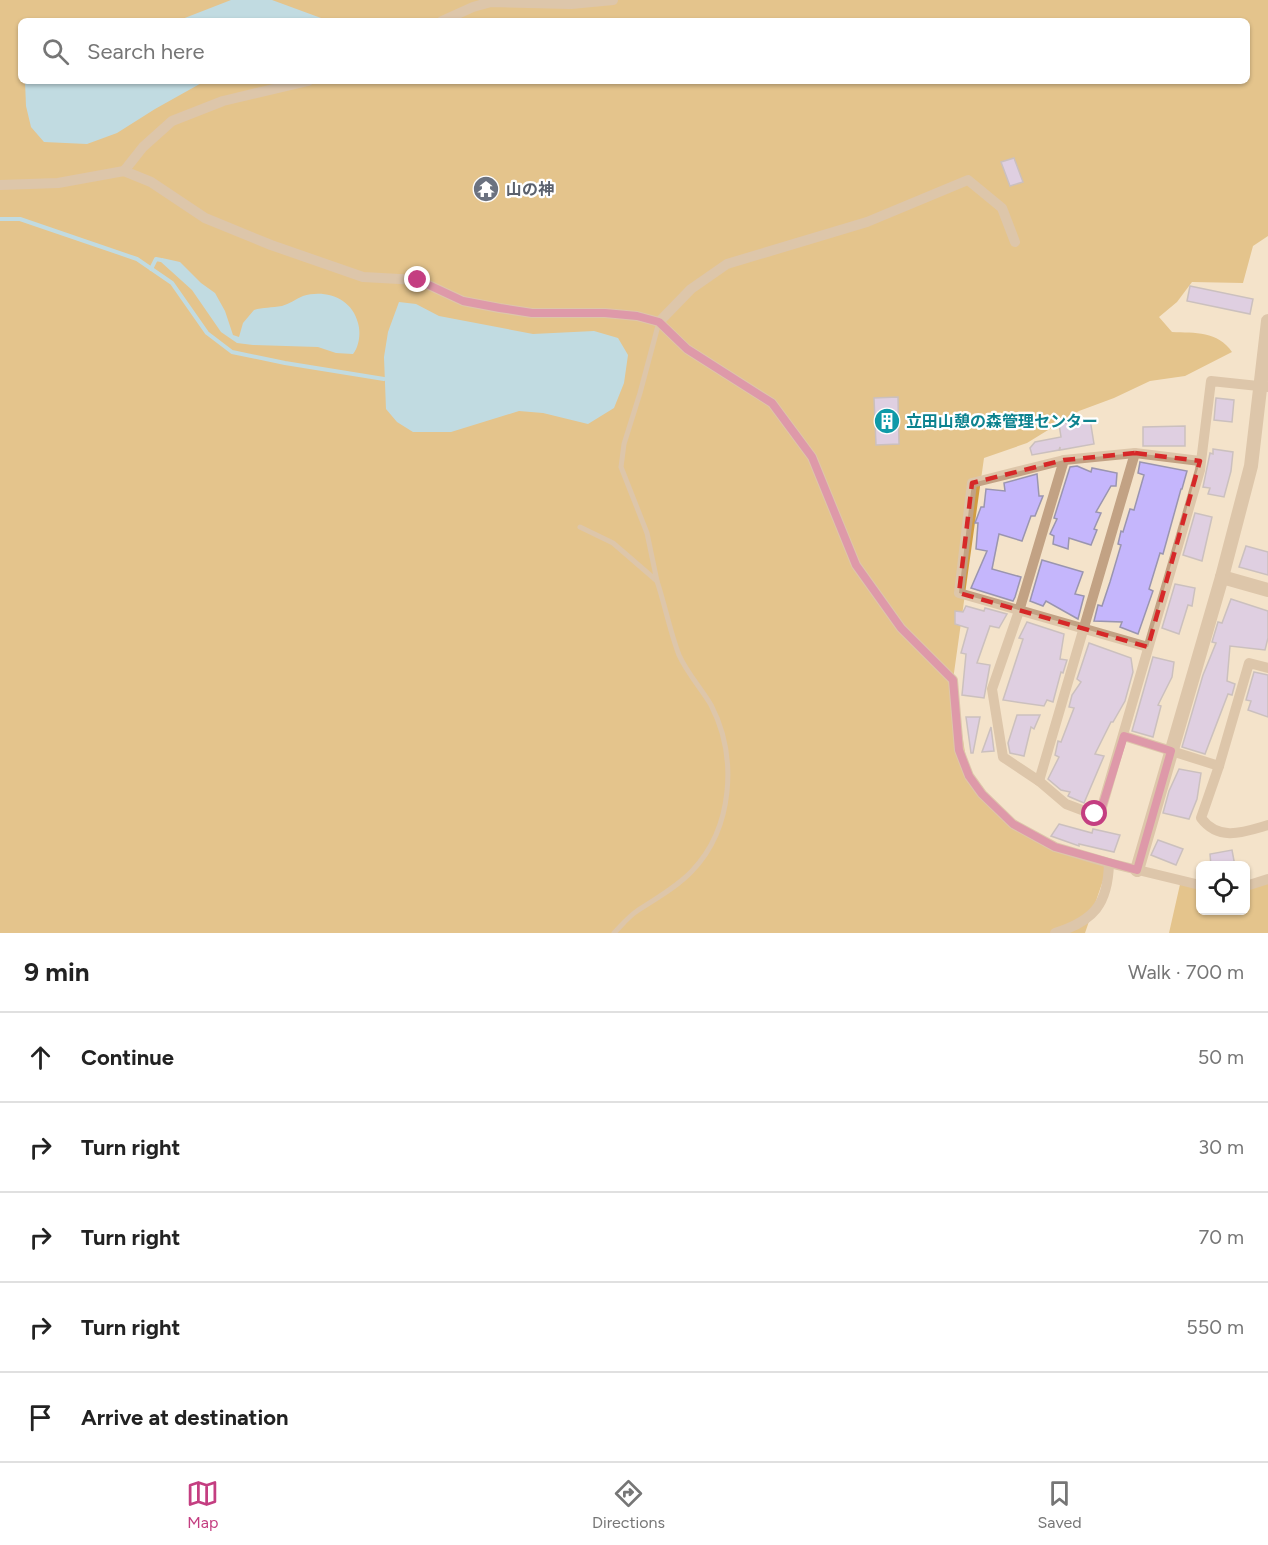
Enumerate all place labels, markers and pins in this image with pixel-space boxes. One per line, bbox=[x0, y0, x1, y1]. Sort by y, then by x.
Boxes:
temple icon: 山の神 bbox=[471, 174, 501, 204]
place label: 山の神 bbox=[506, 180, 554, 199]
building icon: 立田山憩の森管理センター bbox=[872, 406, 902, 436]
place label: 立田山憩の森管理センター bbox=[906, 412, 1098, 431]

